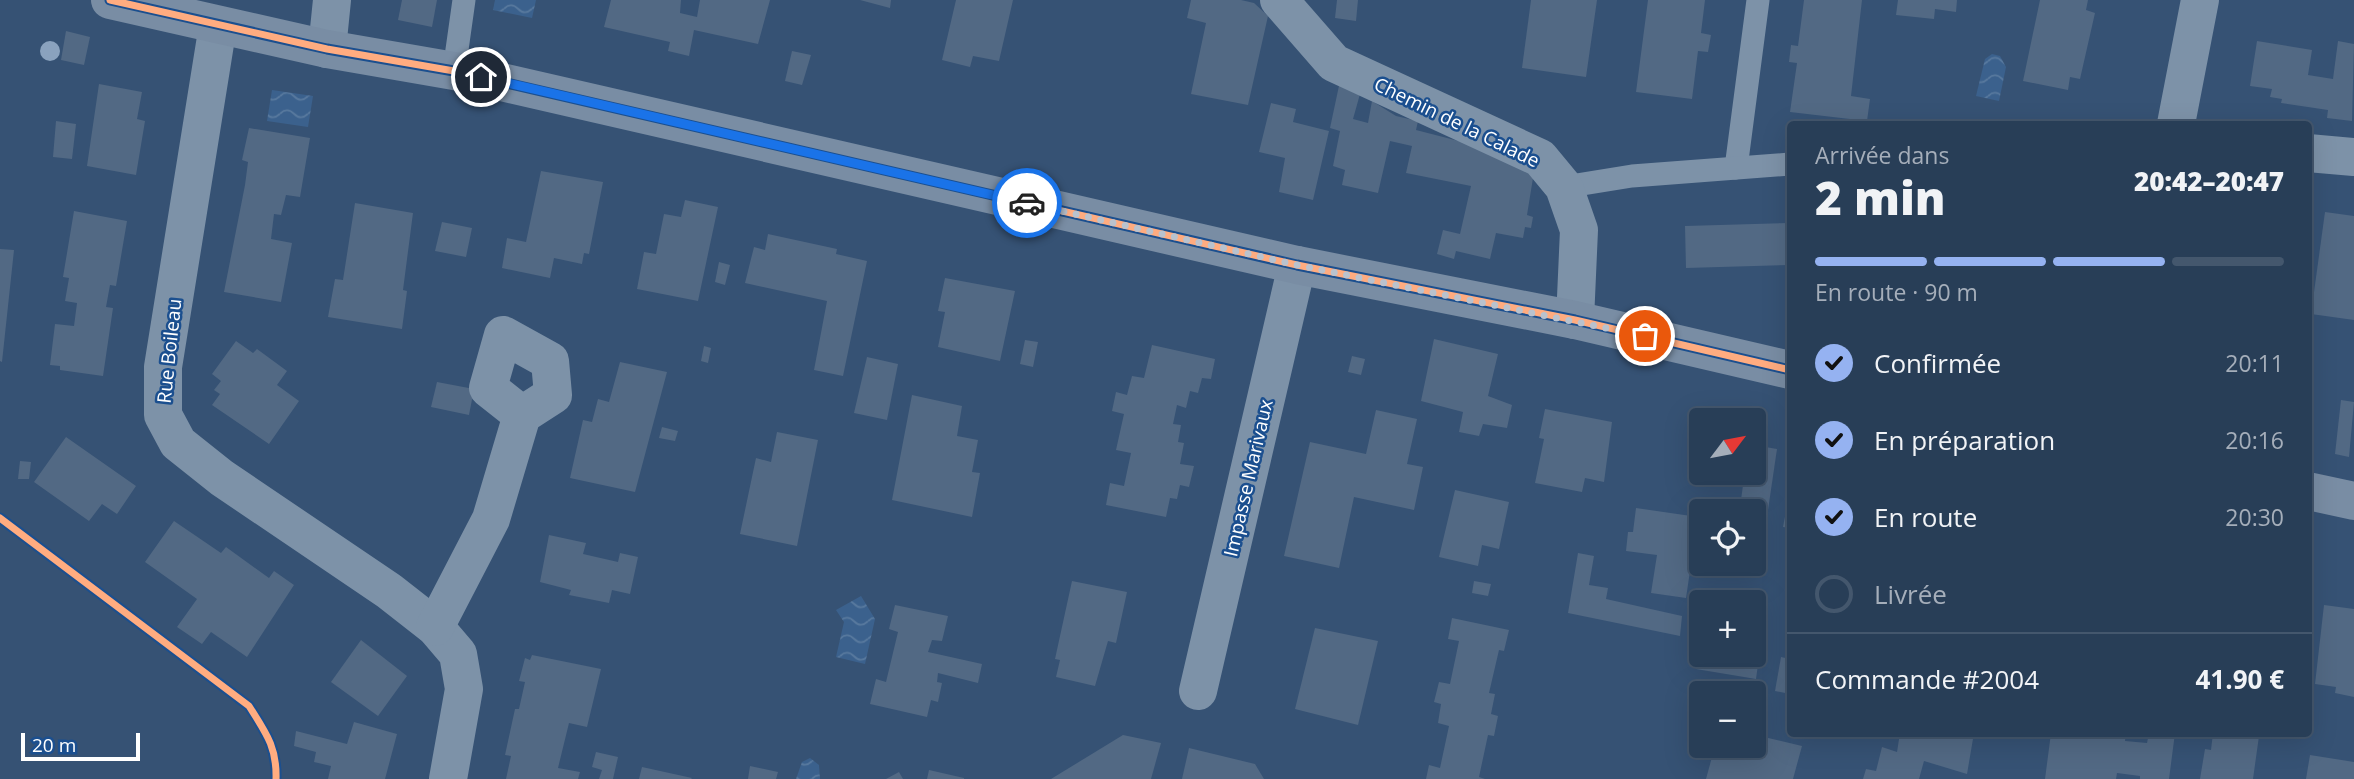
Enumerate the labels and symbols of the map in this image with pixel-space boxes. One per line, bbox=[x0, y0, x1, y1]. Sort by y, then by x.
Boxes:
pin bbox=[451, 47, 511, 107]
street label: Chemin de la Calade bbox=[1370, 71, 1544, 173]
courier bbox=[992, 168, 1062, 238]
street label: Rue Boileau bbox=[151, 297, 187, 405]
pin bbox=[1615, 306, 1675, 366]
street label: Impasse Marivaux bbox=[1217, 397, 1279, 559]
north arrow bbox=[1689, 408, 1766, 485]
scale bar bbox=[21, 730, 140, 762]

